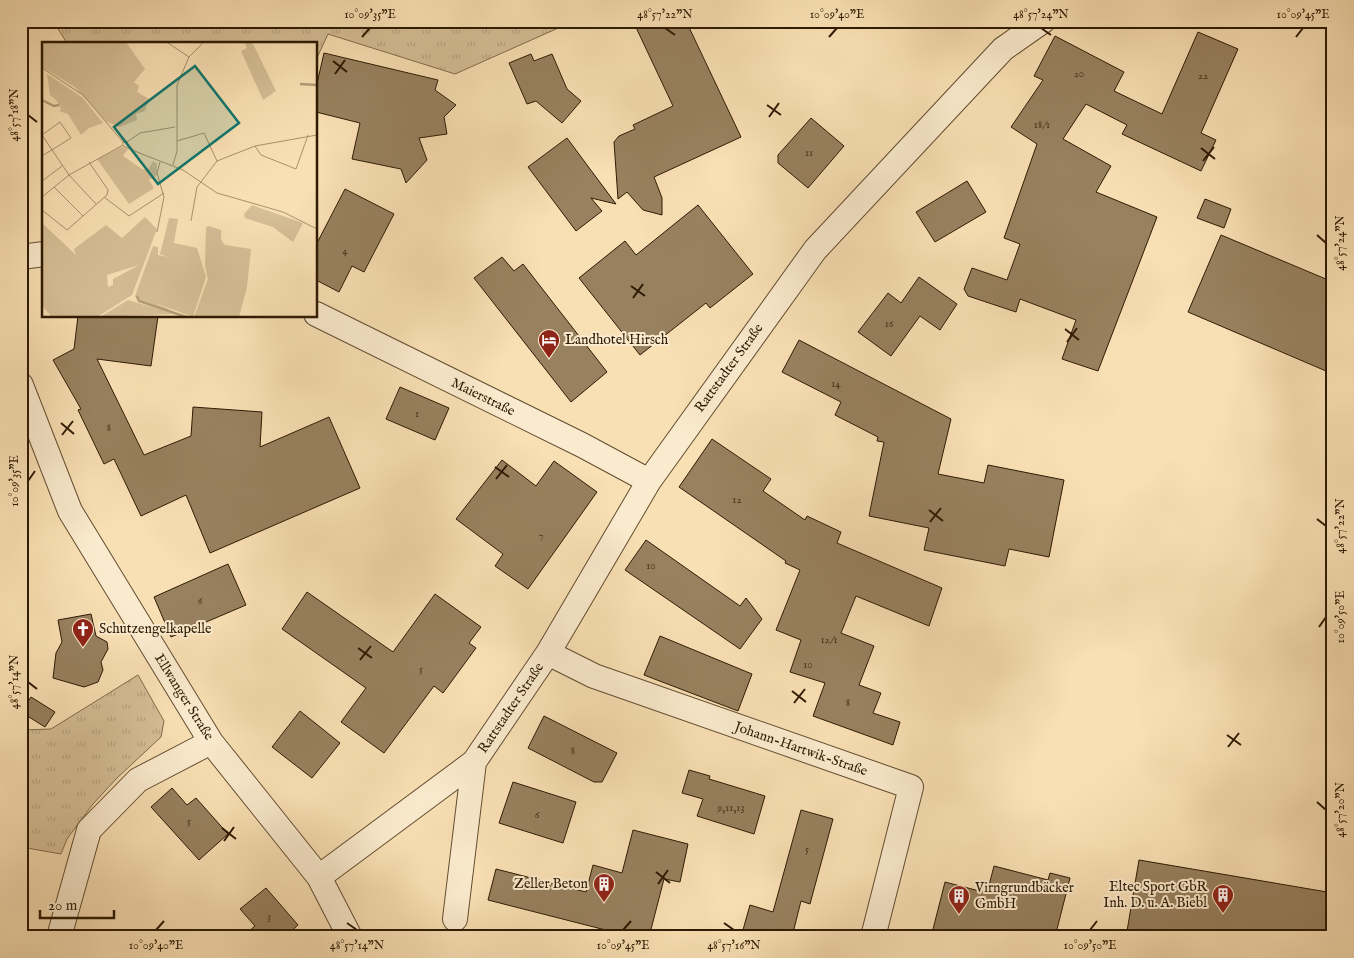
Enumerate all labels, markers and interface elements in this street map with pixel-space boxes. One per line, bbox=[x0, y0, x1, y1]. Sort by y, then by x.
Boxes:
text: 10°09'35"E bbox=[344, 7, 396, 22]
text: 48°57'22"N bbox=[637, 7, 693, 22]
text: 10°09'40"E bbox=[810, 7, 864, 22]
text: 48°57'24"N bbox=[1013, 7, 1069, 22]
text: 10°09'45"E bbox=[1276, 7, 1330, 22]
inset map bbox=[42, 42, 318, 318]
house number: 20 bbox=[1074, 67, 1084, 81]
house number: 22 bbox=[1198, 69, 1208, 83]
text: 48°57'18"N bbox=[7, 88, 22, 142]
house number: 18/1 bbox=[1034, 118, 1050, 132]
house number: 11 bbox=[805, 146, 813, 160]
text: 48°57'24"N bbox=[1333, 215, 1348, 271]
house number: 4 bbox=[342, 244, 348, 258]
house number: 16 bbox=[885, 317, 894, 331]
street label: Rattstadter Straße bbox=[691, 319, 768, 416]
hotel icon: Landhotel Hirsch bbox=[537, 328, 561, 359]
place label: Landhotel Hirsch bbox=[565, 331, 669, 349]
street label: Maierstraße bbox=[448, 374, 518, 420]
house number: 14 bbox=[831, 377, 841, 391]
house number: 1 bbox=[415, 407, 419, 421]
house number: 8 bbox=[107, 421, 111, 435]
text: 10°09'35"E bbox=[7, 455, 22, 507]
house number: 12 bbox=[732, 493, 742, 507]
text: 48°57'22"N bbox=[1333, 498, 1348, 554]
house number: 7 bbox=[538, 529, 544, 543]
house number: 10 bbox=[646, 559, 656, 573]
text: 10°09'50"E bbox=[1333, 590, 1348, 644]
house number: 6 bbox=[198, 594, 203, 608]
church icon: Schutzengelkapelle bbox=[71, 617, 95, 648]
place label: Schutzengelkapelle bbox=[99, 620, 212, 638]
house number: 12/1 bbox=[820, 633, 838, 647]
street label: Ellwanger Straße bbox=[150, 650, 218, 744]
text: 48°57'14"N bbox=[7, 654, 22, 709]
house number: 10 bbox=[803, 658, 813, 672]
street label: Rattstadter Straße bbox=[474, 659, 548, 757]
house number: 5 bbox=[419, 662, 423, 676]
house number: 8 bbox=[846, 696, 850, 710]
street label: Johann-Hartwik-Straße bbox=[730, 717, 870, 780]
house number: 8 bbox=[571, 744, 575, 758]
text: 48°57'20"N bbox=[1333, 782, 1348, 838]
house number: 9,11,13 bbox=[716, 801, 745, 815]
house number: 6 bbox=[535, 808, 540, 822]
house number: 5 bbox=[187, 814, 191, 828]
house number: 5 bbox=[805, 842, 809, 856]
building icon: Zeller Beton bbox=[592, 872, 616, 903]
place label: Zeller Beton bbox=[514, 875, 589, 893]
place label: Eltec Sport GbR Inh. D. u. A. Biebl bbox=[1103, 878, 1207, 912]
place label: Virngrundbäcker GmbH bbox=[974, 879, 1074, 913]
building icon: Eltec Sport GbR Inh. D. u. A. Biebl bbox=[1211, 883, 1235, 914]
building icon: Virngrundbäcker GmbH bbox=[947, 884, 971, 915]
scale bar bbox=[40, 888, 114, 920]
text: 20 m bbox=[48, 896, 78, 915]
house number: 3 bbox=[267, 910, 271, 924]
text: 10°09'40"E bbox=[129, 938, 183, 953]
text: 48°57'14"N bbox=[330, 938, 385, 953]
text: 10°09'45"E bbox=[596, 938, 650, 953]
text: 48°57'16"N bbox=[707, 938, 761, 953]
text: 10°09'50"E bbox=[1063, 938, 1117, 953]

